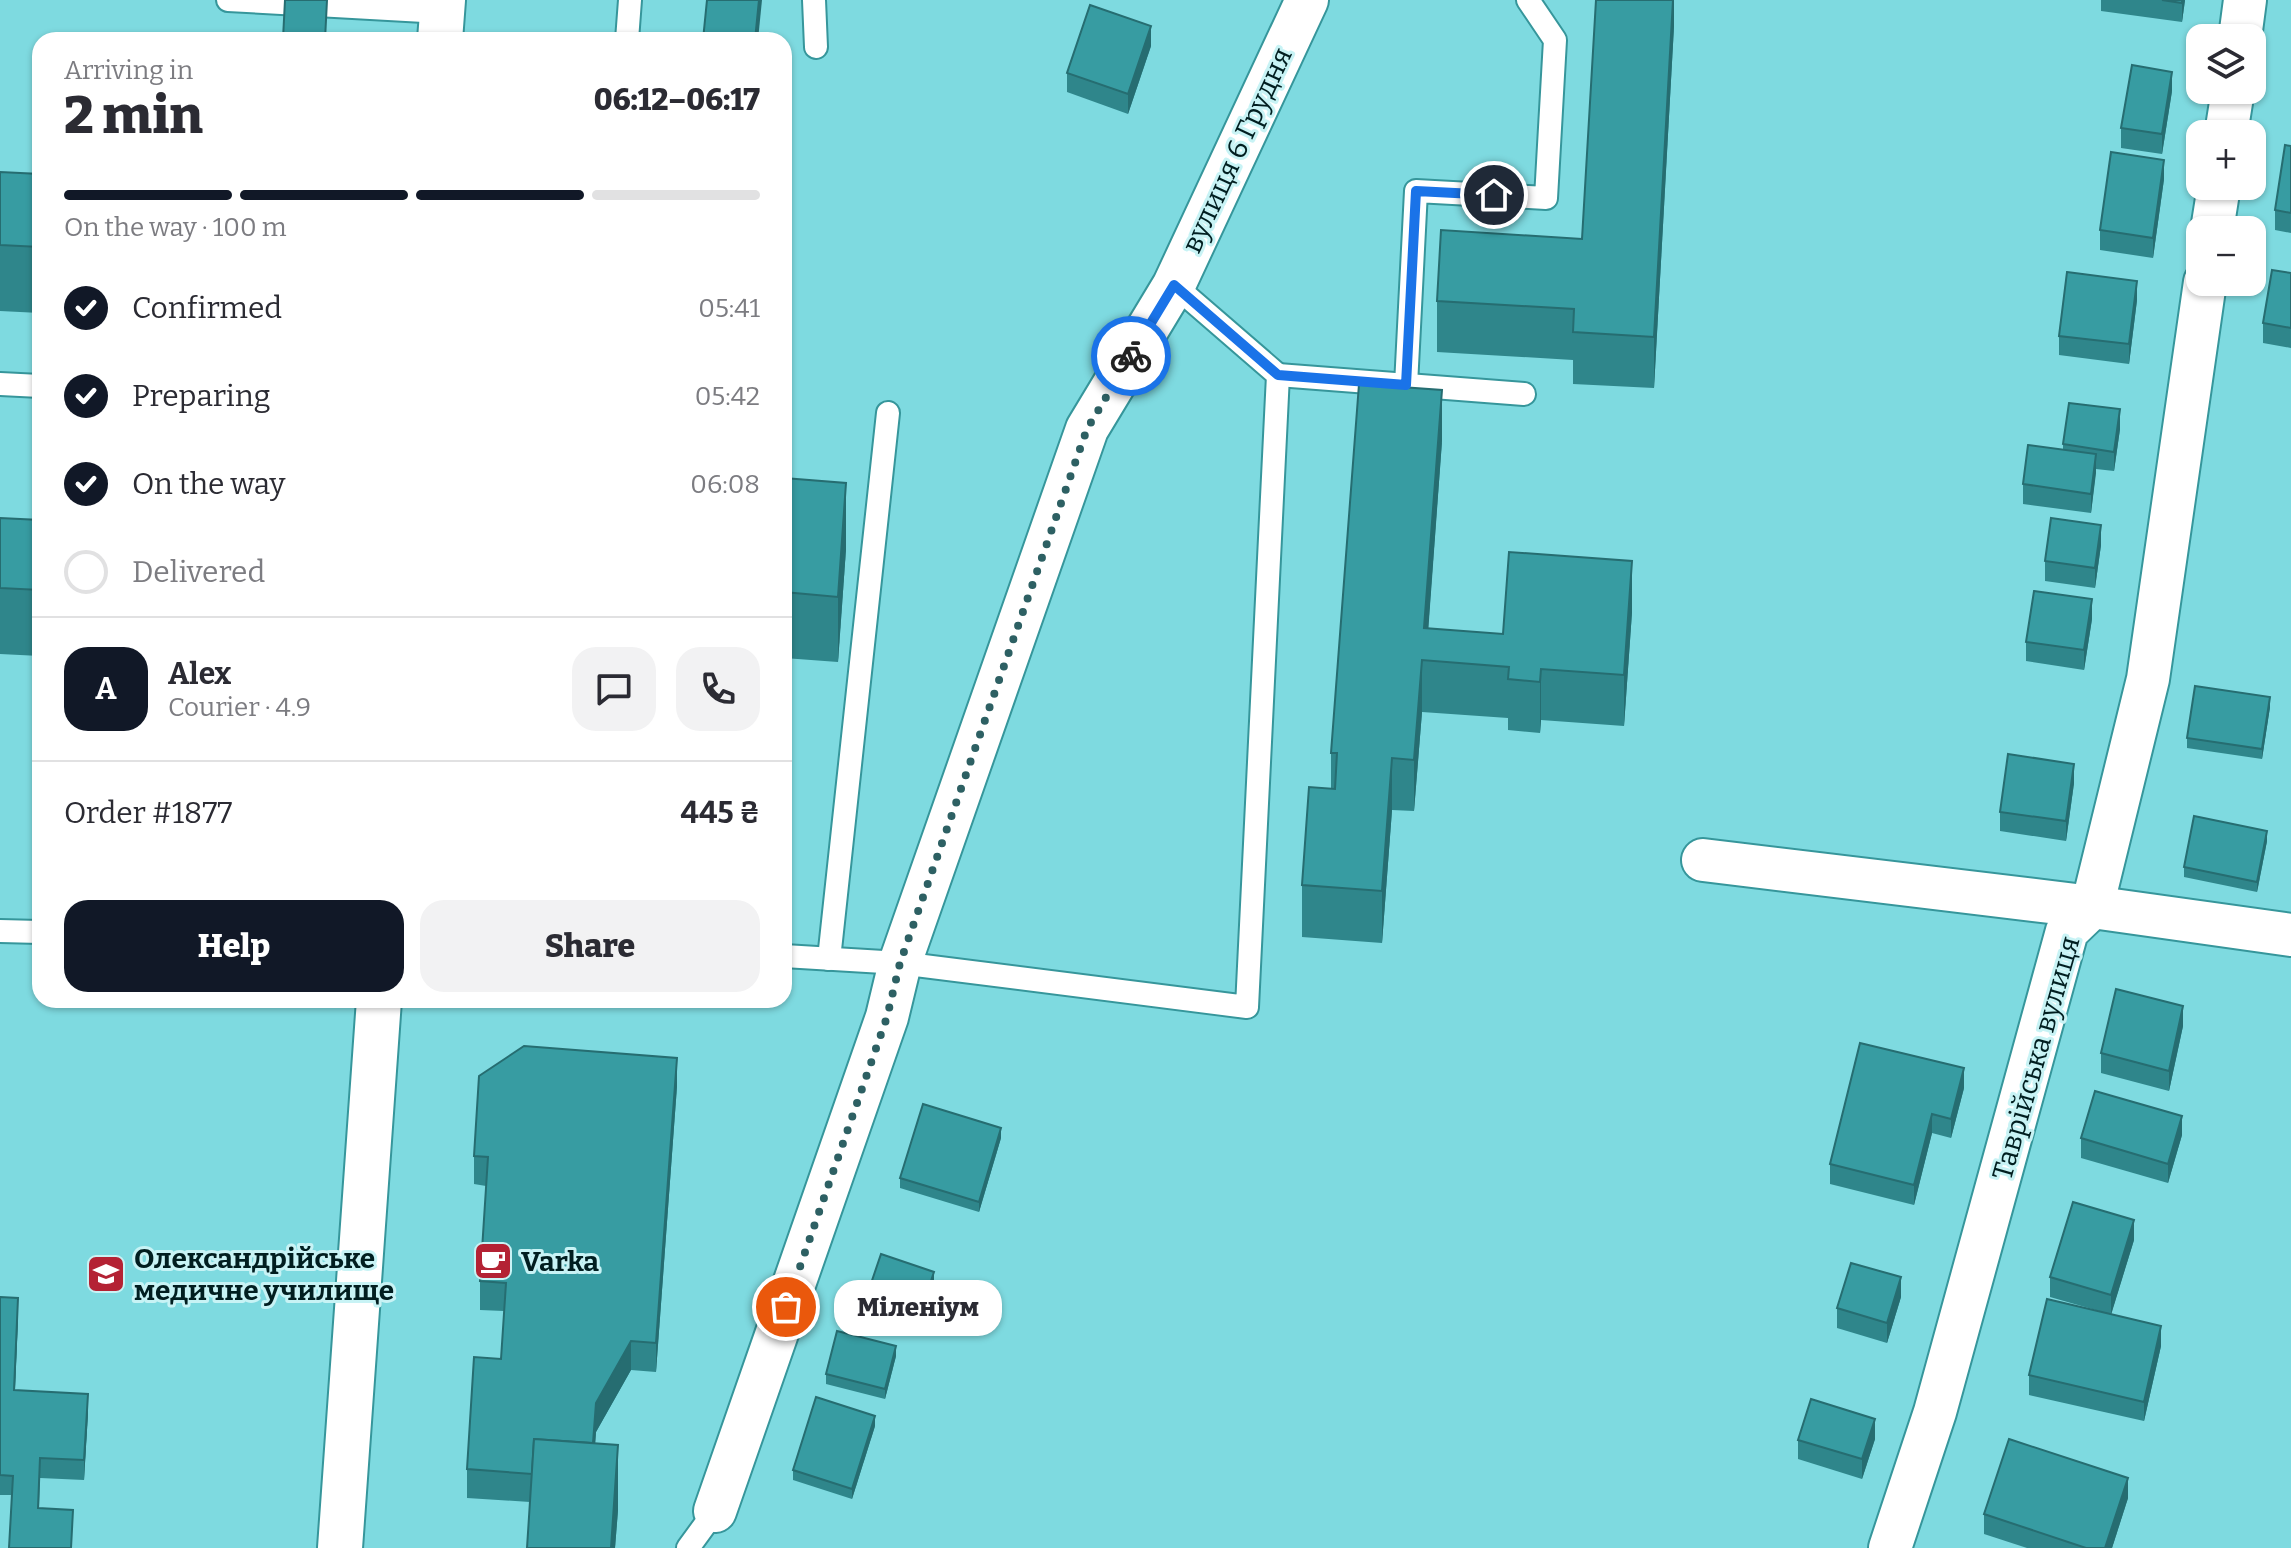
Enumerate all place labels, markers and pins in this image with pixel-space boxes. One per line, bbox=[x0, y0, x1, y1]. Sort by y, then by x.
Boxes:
pin bbox=[1460, 161, 1528, 229]
cafe icon: Varka bbox=[472, 1240, 514, 1282]
place label: Олександрійське медичне училище bbox=[134, 1242, 394, 1307]
place label: Varka bbox=[521, 1245, 599, 1278]
school or university icon: Олександрійське медичне училище bbox=[85, 1253, 127, 1295]
pin bbox=[752, 1273, 820, 1341]
callout: Міленіум bbox=[834, 1279, 1002, 1335]

